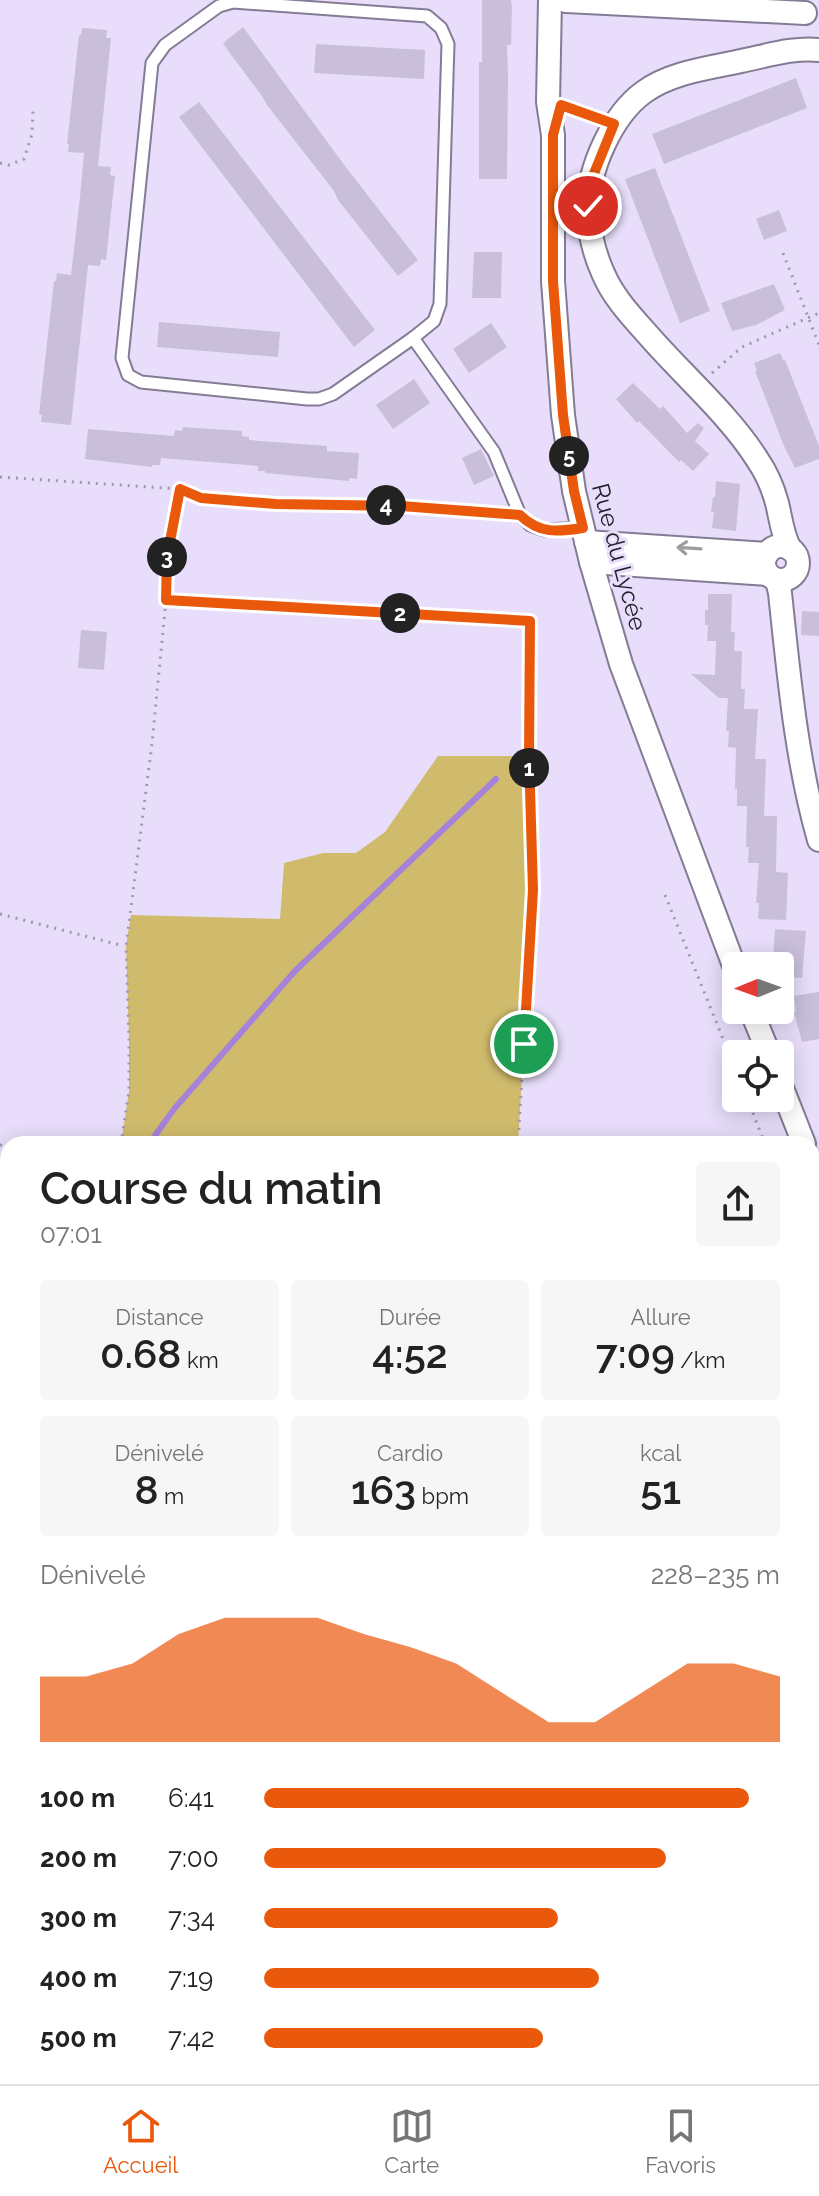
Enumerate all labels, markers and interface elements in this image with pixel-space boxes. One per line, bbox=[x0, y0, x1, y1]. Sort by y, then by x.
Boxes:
pin bbox=[554, 172, 622, 240]
icon: check bbox=[566, 184, 610, 228]
pin: 5 bbox=[549, 436, 589, 476]
text: 5 bbox=[563, 443, 575, 469]
street label: Rue du Lycée bbox=[586, 480, 653, 634]
pin: 4 bbox=[366, 485, 406, 525]
text: 4 bbox=[380, 492, 392, 518]
pin: 3 bbox=[147, 537, 187, 577]
one-way arrow bbox=[676, 540, 703, 555]
text: 3 bbox=[161, 544, 173, 570]
pin: 2 bbox=[380, 593, 420, 633]
text: 2 bbox=[394, 600, 406, 626]
pin: 1 bbox=[509, 748, 549, 788]
text: 1 bbox=[524, 755, 534, 781]
north arrow bbox=[722, 952, 794, 1024]
map controls bbox=[722, 952, 794, 1112]
pin bbox=[490, 1010, 558, 1078]
icon: arrive bbox=[502, 1022, 546, 1066]
button: locate bbox=[722, 1040, 794, 1112]
button: share bbox=[696, 1162, 780, 1246]
text: Course du matin bbox=[40, 1163, 383, 1214]
text: 07:01 bbox=[40, 1219, 102, 1249]
text: Distance bbox=[115, 1304, 203, 1330]
text: Durée bbox=[379, 1304, 441, 1330]
text: Allure bbox=[631, 1304, 691, 1330]
text: 0.68 bbox=[100, 1330, 181, 1377]
text: 4:52 bbox=[372, 1330, 448, 1377]
text: 7:09 bbox=[596, 1330, 675, 1377]
text: km bbox=[181, 1347, 219, 1373]
text: /km bbox=[675, 1347, 726, 1373]
text: Dénivelé bbox=[115, 1440, 204, 1466]
text: Cardio bbox=[377, 1440, 443, 1466]
text: kcal bbox=[640, 1440, 681, 1466]
text: 8 bbox=[134, 1466, 158, 1513]
text: 163 bbox=[351, 1466, 416, 1513]
text: 51 bbox=[640, 1466, 681, 1513]
text: m bbox=[158, 1483, 184, 1509]
text: bpm bbox=[416, 1483, 469, 1509]
text: Dénivelé bbox=[40, 1560, 146, 1590]
text: 228–235 m bbox=[651, 1560, 780, 1590]
text: 100 m bbox=[40, 1783, 115, 1813]
text: 6:41 bbox=[168, 1783, 214, 1813]
text: 200 m bbox=[40, 1843, 117, 1873]
text: 7:00 bbox=[168, 1843, 219, 1873]
text: 300 m bbox=[40, 1903, 117, 1933]
text: 7:34 bbox=[168, 1903, 215, 1933]
text: 400 m bbox=[40, 1963, 117, 1993]
text: 7:19 bbox=[168, 1963, 213, 1993]
text: 500 m bbox=[40, 2023, 117, 2053]
text: 7:42 bbox=[168, 2023, 215, 2053]
tab: Accueil bbox=[103, 2104, 178, 2178]
tab: Carte bbox=[384, 2104, 439, 2178]
tab: Favoris bbox=[645, 2104, 716, 2178]

